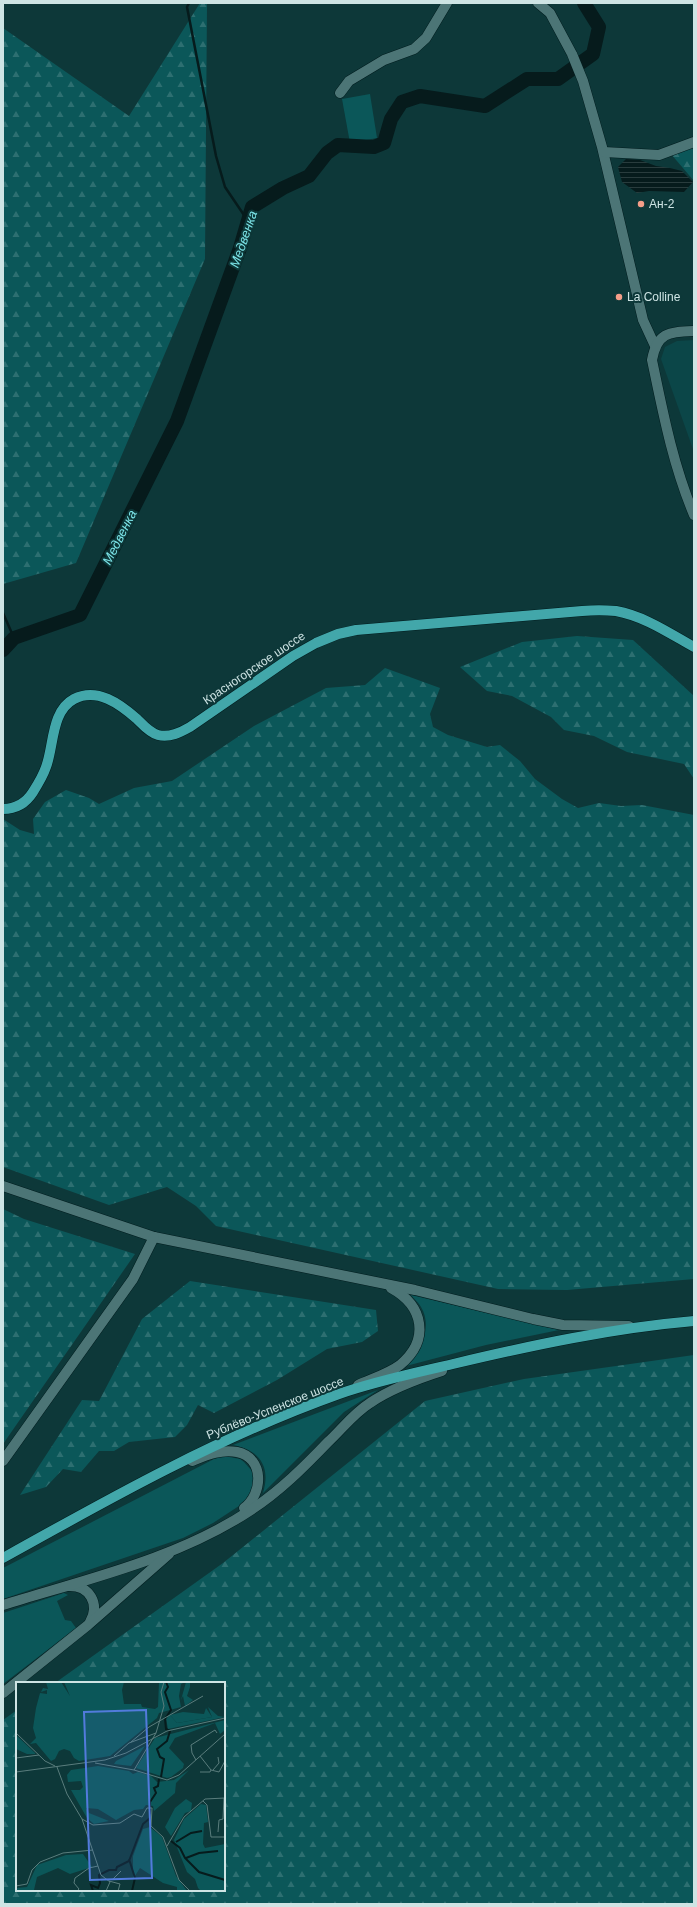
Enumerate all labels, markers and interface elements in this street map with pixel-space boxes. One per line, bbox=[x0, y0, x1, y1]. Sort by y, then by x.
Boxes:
place label: Ан-2 bbox=[649, 197, 675, 211]
marker: Ан-2 bbox=[636, 199, 646, 209]
water label: Медвенка bbox=[227, 209, 260, 270]
place label: La Colline bbox=[627, 290, 681, 304]
marker: La Colline bbox=[614, 292, 624, 302]
water label: Медвенка bbox=[99, 507, 140, 567]
street label: Красногорское шоссе bbox=[200, 628, 308, 707]
street label: Рублёво-Успенское шоссе bbox=[204, 1374, 346, 1442]
inset map bbox=[16, 1682, 225, 1891]

